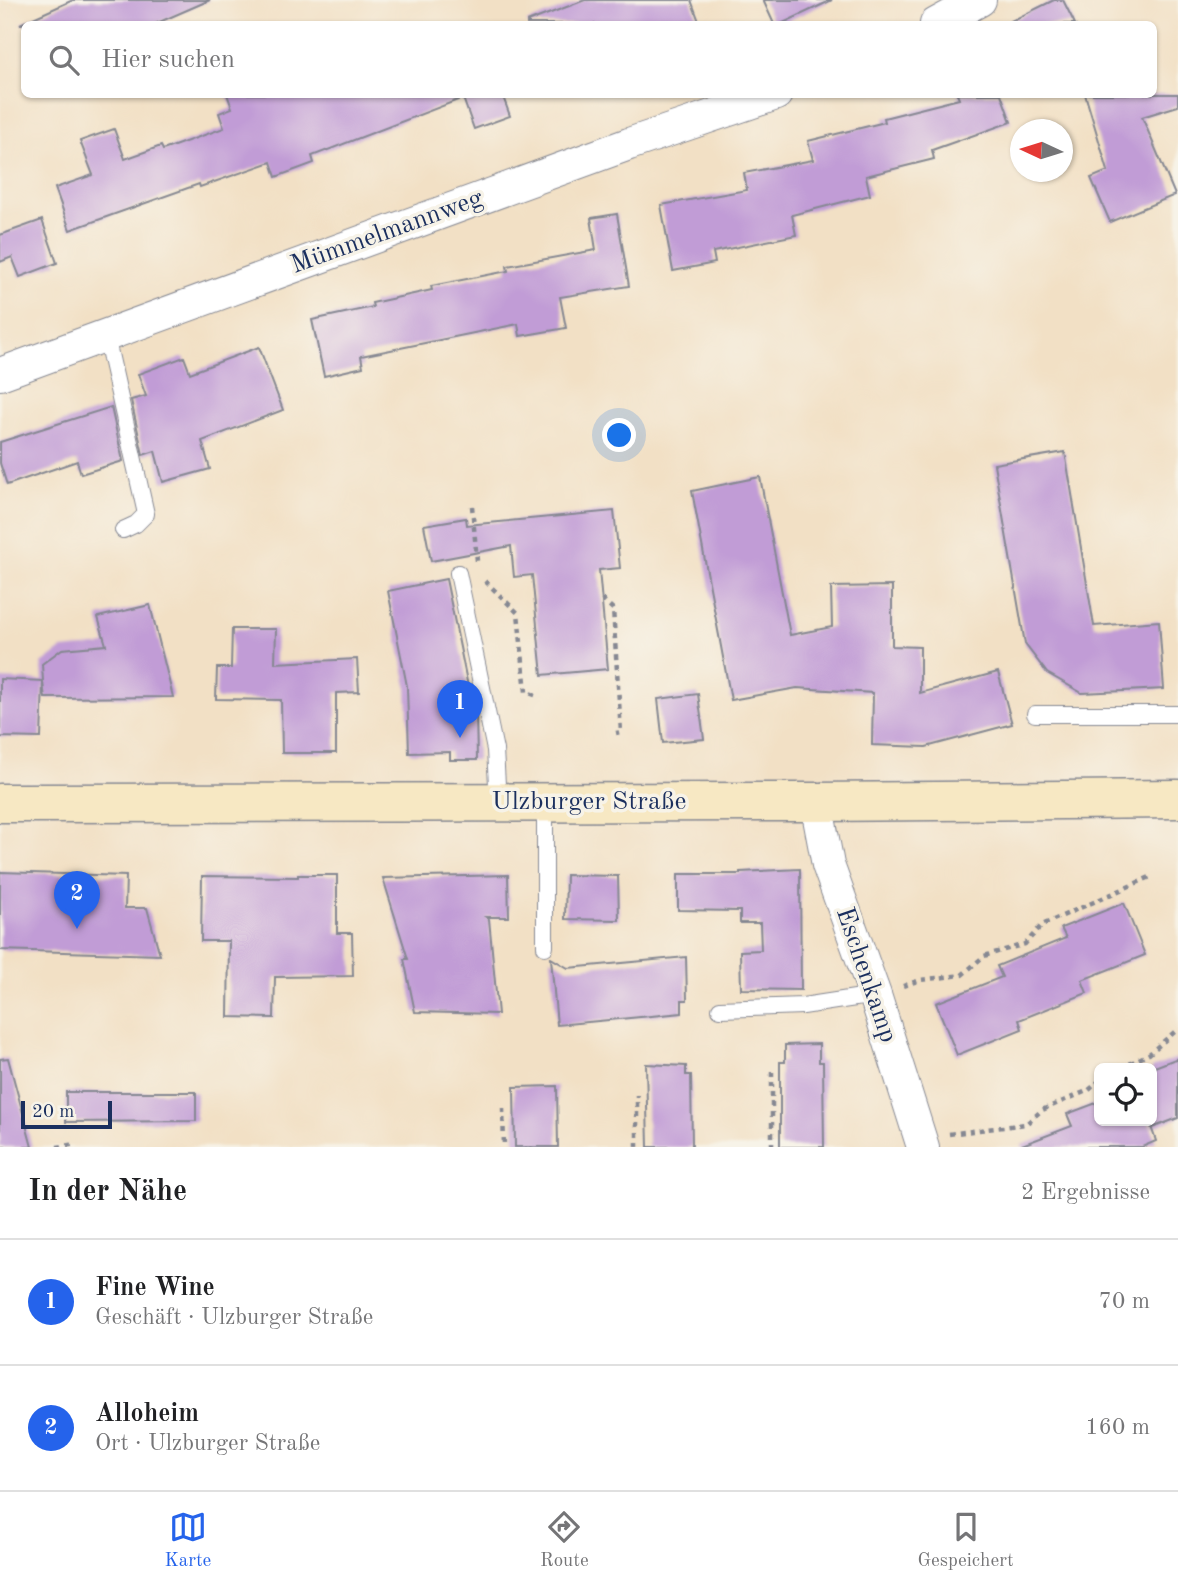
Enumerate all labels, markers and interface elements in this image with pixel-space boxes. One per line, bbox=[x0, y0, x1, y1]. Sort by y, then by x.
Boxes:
search box bbox=[21, 21, 1157, 98]
icon: search bbox=[45, 41, 83, 79]
text: Hier suchen bbox=[101, 47, 235, 73]
north arrow bbox=[1010, 119, 1073, 182]
street label: Mümmelmannweg bbox=[287, 185, 487, 279]
your location bbox=[602, 418, 636, 452]
pin: 1 bbox=[437, 680, 483, 738]
street label: Ulzburger Straße bbox=[492, 789, 686, 815]
pin: 2 bbox=[54, 871, 100, 929]
street label: Eschenkamp bbox=[831, 904, 901, 1046]
map controls bbox=[1094, 1063, 1157, 1126]
button: locate bbox=[1094, 1063, 1157, 1126]
scale bar bbox=[21, 1098, 112, 1130]
text: 20 m bbox=[32, 1103, 74, 1122]
text: In der Nähe bbox=[28, 1177, 187, 1207]
text: 2 Ergebnisse bbox=[1021, 1181, 1150, 1204]
text: Fine Wine bbox=[95, 1275, 215, 1301]
text: 1 bbox=[44, 1290, 58, 1313]
text: 70 m bbox=[1099, 1290, 1150, 1313]
text: Geschäft · Ulzburger Straße bbox=[95, 1306, 373, 1329]
text: Alloheim bbox=[95, 1401, 199, 1427]
text: 2 bbox=[44, 1416, 58, 1439]
text: 160 m bbox=[1085, 1416, 1150, 1439]
text: Ort · Ulzburger Straße bbox=[95, 1432, 320, 1455]
tab: Karte bbox=[164, 1508, 211, 1573]
tab: Route bbox=[540, 1508, 589, 1573]
tab: Gespeichert bbox=[917, 1508, 1014, 1573]

